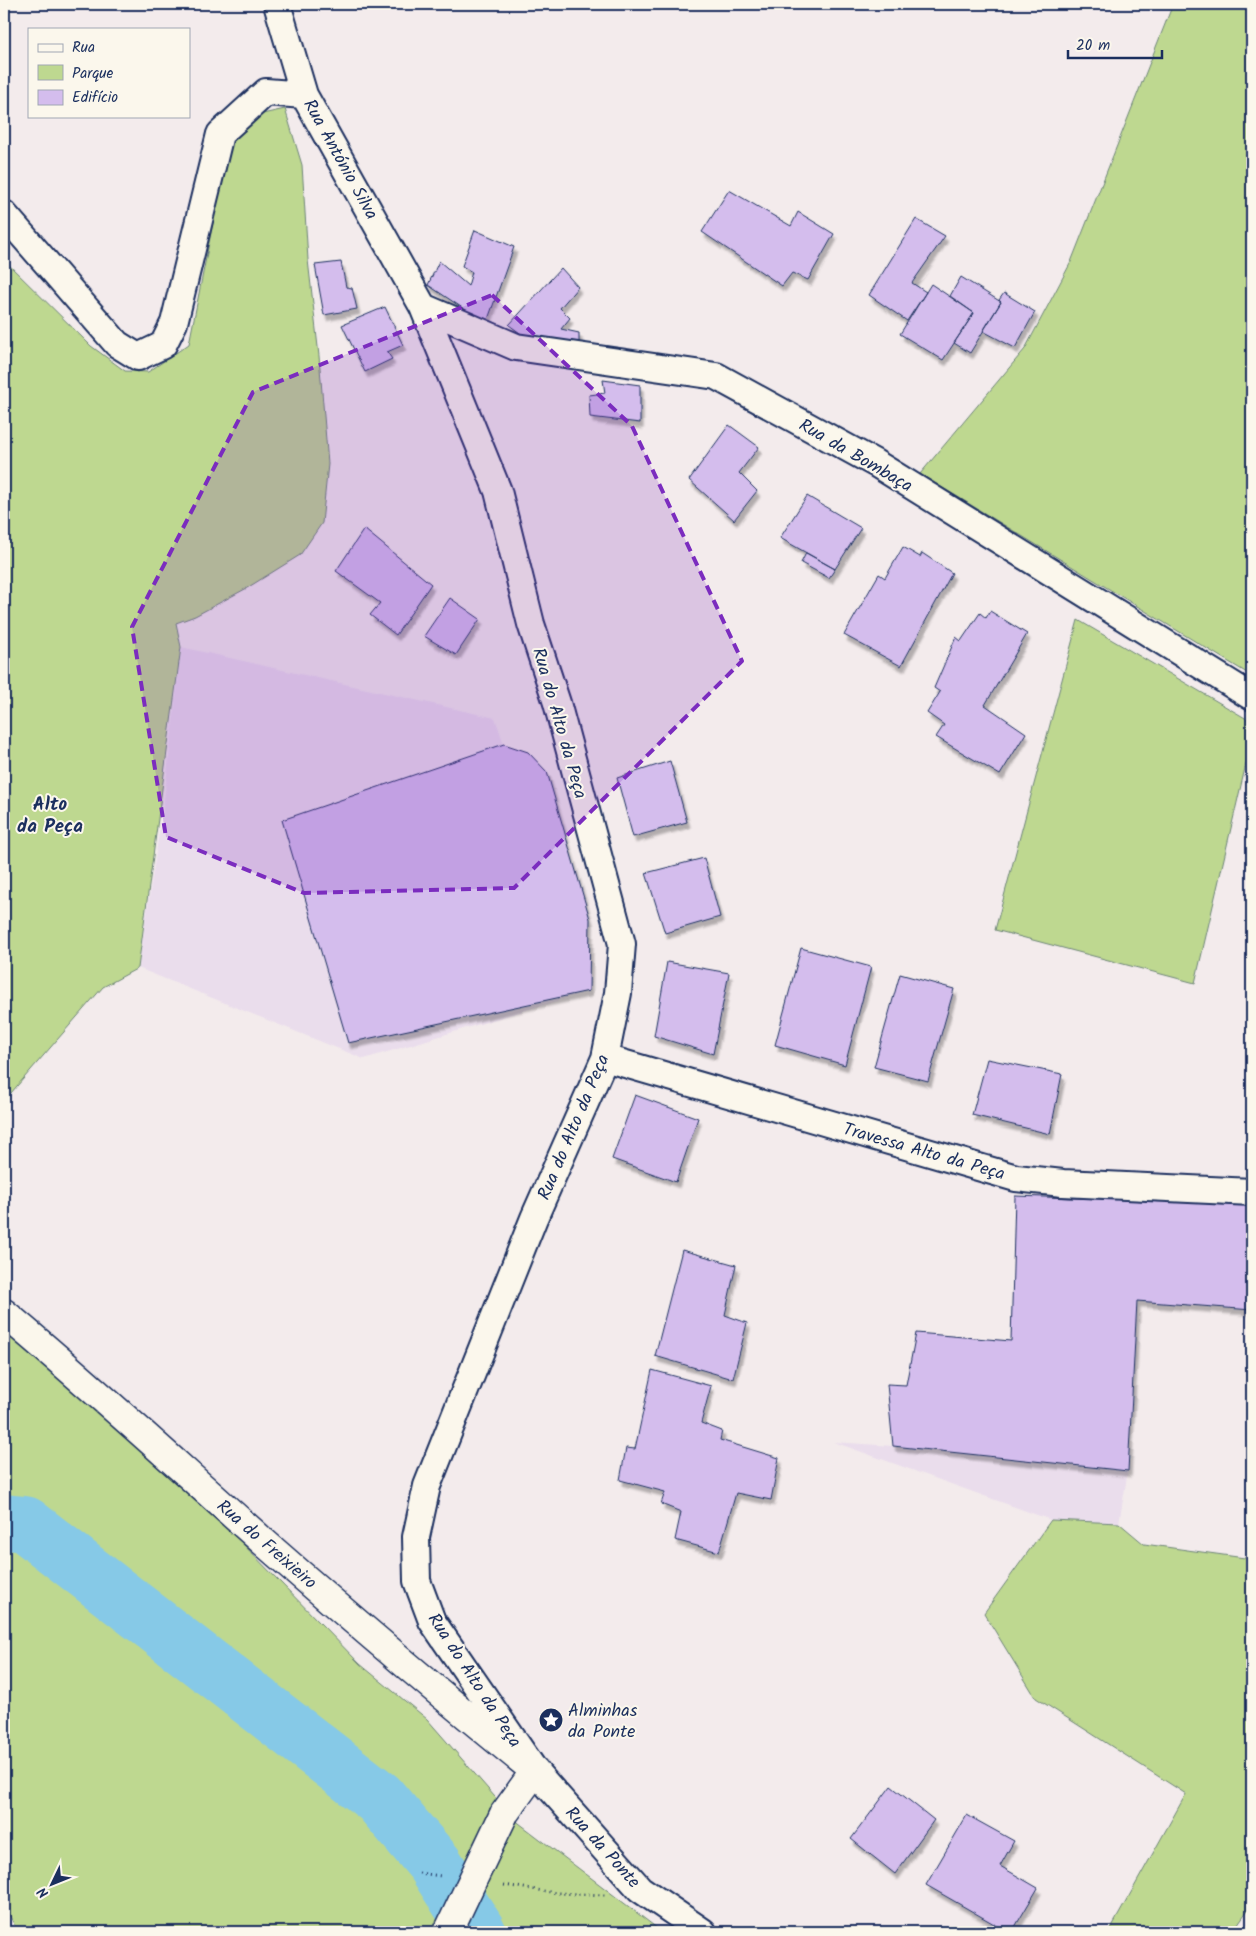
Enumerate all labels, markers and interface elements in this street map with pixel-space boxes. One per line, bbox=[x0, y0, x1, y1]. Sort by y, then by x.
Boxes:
legend bbox=[28, 28, 190, 118]
scale bar bbox=[1068, 28, 1162, 60]
text: 20 m bbox=[1076, 34, 1110, 58]
text: Rua bbox=[72, 36, 95, 60]
text: Parque bbox=[72, 62, 113, 86]
text: Edifício bbox=[72, 86, 118, 110]
street label: Rua António Silva bbox=[295, 94, 385, 225]
street label: Rua da Bombaça bbox=[793, 412, 918, 501]
street label: Rua do Alto da Peça bbox=[523, 644, 594, 802]
district label: Alto da Peça bbox=[17, 790, 83, 842]
street label: Rua do Alto da Peça bbox=[531, 1050, 618, 1205]
street label: Travessa Alto da Peça bbox=[839, 1115, 1008, 1189]
street label: Rua do Freixieiro bbox=[209, 1493, 323, 1597]
street label: Rua do Alto da Peça bbox=[419, 1608, 528, 1754]
place label: Alminhas da Ponte bbox=[568, 1697, 638, 1747]
place icon: Alminhas da Ponte bbox=[538, 1707, 564, 1733]
street label: Rua da Ponte bbox=[557, 1800, 647, 1896]
north arrow bbox=[28, 1858, 78, 1908]
text: N bbox=[32, 1881, 54, 1903]

